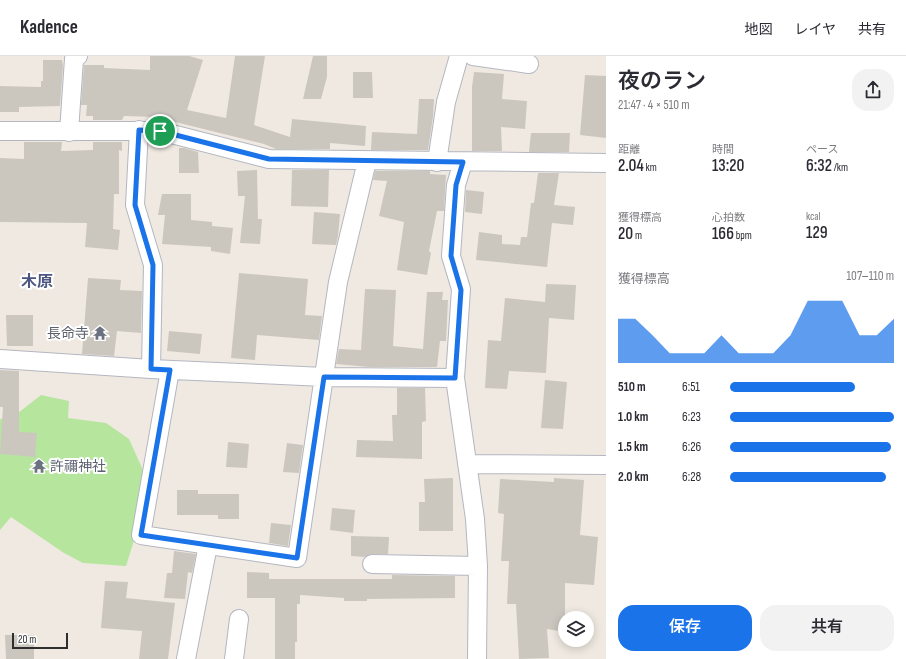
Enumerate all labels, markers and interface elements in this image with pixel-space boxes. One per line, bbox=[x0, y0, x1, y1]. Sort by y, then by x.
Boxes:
text: Kadence bbox=[20, 16, 78, 39]
text: 地図 bbox=[744, 21, 772, 38]
text: レイヤ bbox=[794, 21, 836, 38]
text: 共有 bbox=[858, 21, 886, 38]
text: 夜のラン bbox=[618, 68, 706, 95]
button: share bbox=[852, 69, 894, 111]
text: 21:47 · 4 × 510 m bbox=[618, 97, 690, 113]
pin bbox=[143, 114, 177, 148]
icon: arrive bbox=[149, 120, 171, 142]
text: 距離 bbox=[618, 143, 640, 156]
text: 時間 bbox=[712, 143, 734, 156]
text: ペース bbox=[806, 143, 838, 156]
text: 2.04 bbox=[618, 156, 644, 176]
text: 13:20 bbox=[712, 156, 744, 176]
text: 6:32 bbox=[806, 156, 832, 176]
text: km bbox=[644, 161, 657, 174]
text: /km bbox=[832, 161, 848, 174]
text: kcal bbox=[806, 210, 821, 223]
text: 獲得標高 bbox=[618, 211, 662, 224]
text: 心拍数 bbox=[712, 211, 745, 224]
text: 129 bbox=[806, 223, 828, 243]
text: 20 bbox=[618, 224, 633, 244]
text: 166 bbox=[712, 224, 734, 244]
text: m bbox=[633, 229, 642, 242]
text: bpm bbox=[734, 229, 752, 242]
text: 107–110 m bbox=[847, 268, 894, 284]
text: 獲得標高 bbox=[618, 271, 670, 287]
district label: 木原 bbox=[21, 273, 53, 292]
place label: 長命寺 bbox=[47, 325, 89, 342]
temple icon: 長命寺 bbox=[92, 325, 108, 341]
text: 510 m bbox=[618, 379, 646, 395]
text: 6:51 bbox=[682, 379, 700, 395]
text: 1.0 km bbox=[618, 409, 648, 425]
text: 6:23 bbox=[682, 409, 701, 425]
text: 1.5 km bbox=[618, 439, 648, 455]
text: 6:26 bbox=[682, 439, 701, 455]
temple icon: 許禰神社 bbox=[31, 458, 47, 474]
place label: 許禰神社 bbox=[50, 458, 106, 475]
text: 2.0 km bbox=[618, 469, 649, 485]
text: 6:28 bbox=[682, 469, 701, 485]
button: 保存 bbox=[618, 605, 752, 651]
button: 共有 bbox=[760, 605, 894, 651]
map controls bbox=[558, 611, 594, 647]
button: layers bbox=[558, 611, 594, 647]
scale bar bbox=[12, 631, 68, 650]
text: 20 m bbox=[18, 633, 36, 646]

